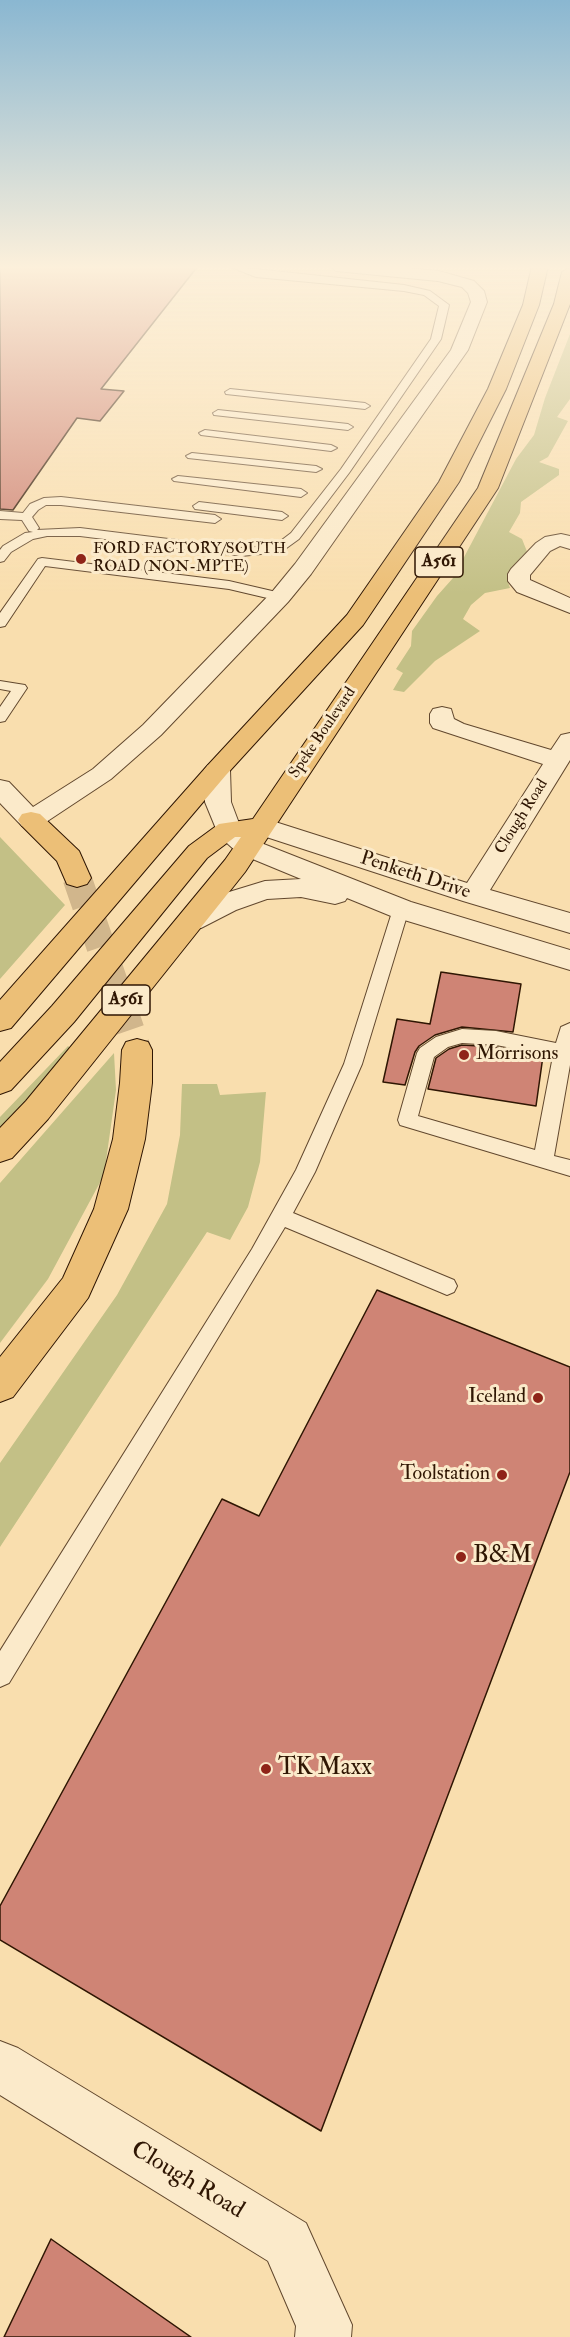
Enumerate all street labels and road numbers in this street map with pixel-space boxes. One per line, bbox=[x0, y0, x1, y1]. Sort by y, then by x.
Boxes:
road number: A561 bbox=[415, 547, 463, 577]
street label: Speke Boulevard bbox=[286, 684, 360, 782]
street label: Clough Road bbox=[491, 776, 553, 858]
street label: Penketh Drive bbox=[357, 847, 473, 905]
road number: A561 bbox=[102, 985, 150, 1015]
street label: Clough Road bbox=[125, 2136, 249, 2226]

